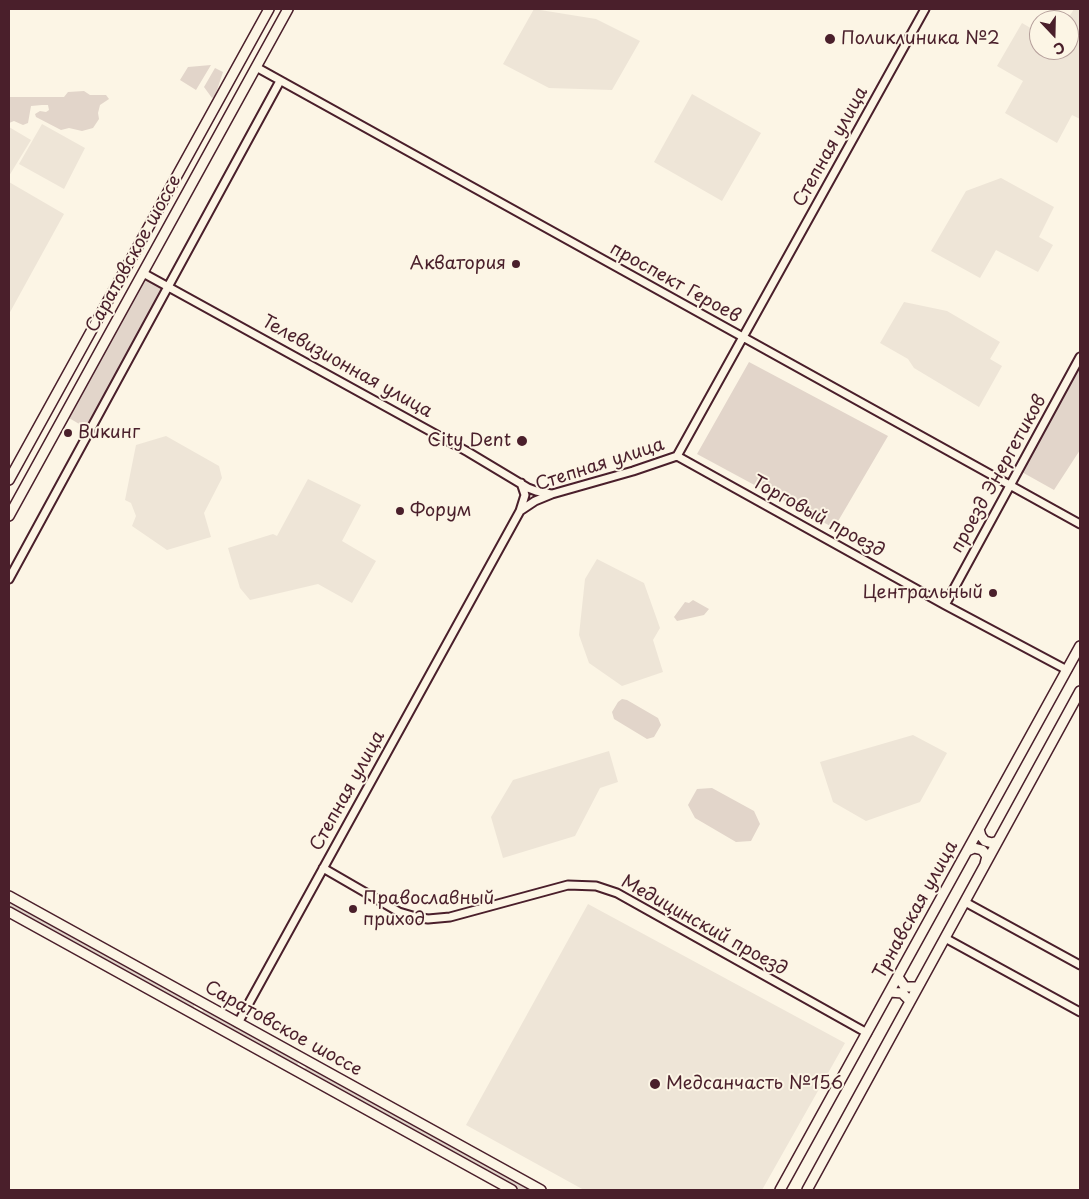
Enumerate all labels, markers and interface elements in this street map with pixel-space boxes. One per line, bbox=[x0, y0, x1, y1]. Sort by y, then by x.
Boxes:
north arrow bbox=[1029, 10, 1079, 60]
place label: Поликлиника №2 bbox=[841, 28, 1000, 50]
marker: Поликлиника №2 bbox=[823, 32, 837, 46]
text: С bbox=[1051, 37, 1068, 60]
street label: Степная улица bbox=[789, 83, 873, 211]
street label: Саратовское шоссе bbox=[82, 172, 186, 336]
street label: проспект Героев bbox=[606, 238, 744, 328]
place label: Акватория bbox=[410, 253, 506, 275]
marker: Акватория bbox=[510, 258, 522, 270]
street label: Телевизионная улица bbox=[258, 311, 436, 423]
street label: проезд Энергетиков bbox=[947, 391, 1051, 557]
place label: Викинг bbox=[78, 422, 140, 444]
marker: Викинг bbox=[62, 427, 74, 439]
place label: City Dent bbox=[427, 430, 511, 452]
marker: City Dent bbox=[515, 434, 529, 448]
street label: Степная улица bbox=[533, 434, 667, 496]
street label: Торговый проезд bbox=[748, 472, 888, 562]
place label: Форум bbox=[410, 500, 472, 522]
marker: Форум bbox=[394, 505, 406, 517]
place label: Центральный bbox=[863, 582, 983, 604]
marker: Центральный bbox=[987, 587, 999, 599]
street label: Степная улица bbox=[306, 727, 390, 855]
street label: Трнавская улица bbox=[869, 837, 963, 983]
street label: Медицинский проезд bbox=[617, 871, 791, 981]
place label: Православный приход bbox=[363, 888, 494, 931]
marker: Православный приход bbox=[347, 903, 359, 915]
street label: Саратовское шоссе bbox=[201, 977, 365, 1081]
place label: Медсанчасть №156 bbox=[666, 1073, 843, 1095]
marker: Медсанчасть №156 bbox=[648, 1077, 662, 1091]

